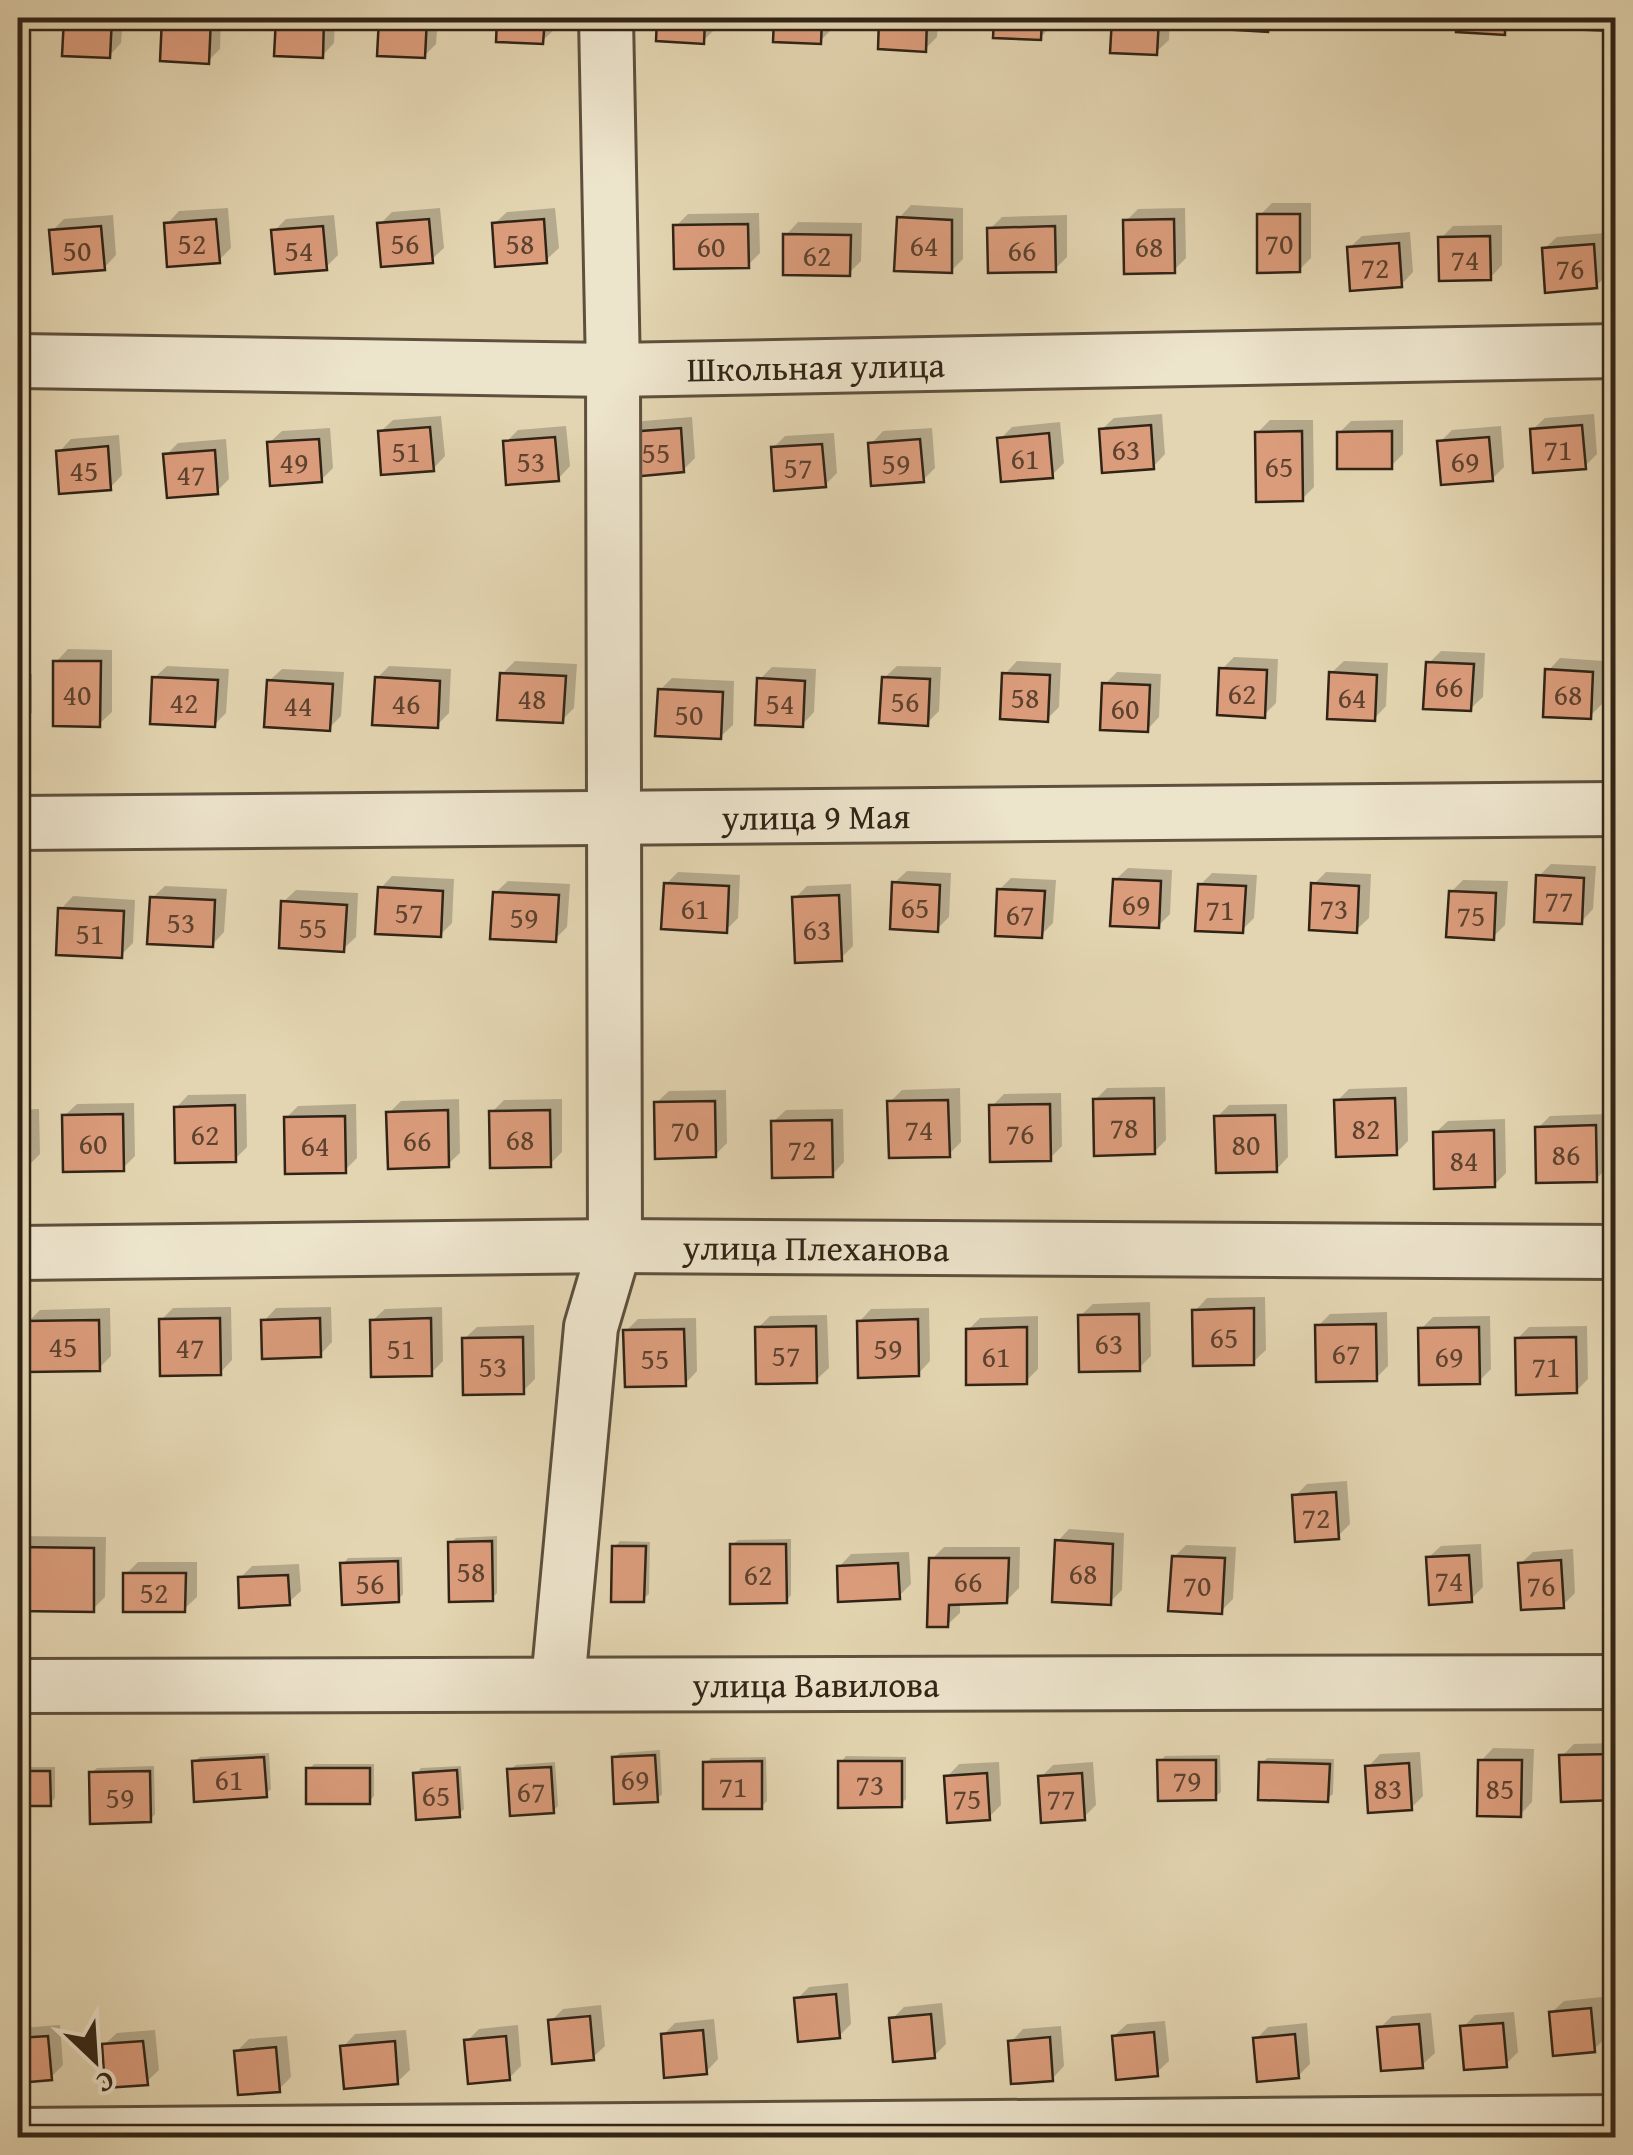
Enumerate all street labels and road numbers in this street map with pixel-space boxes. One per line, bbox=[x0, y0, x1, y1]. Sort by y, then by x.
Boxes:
street label: Школьная улица bbox=[686, 338, 946, 394]
street label: улица 9 Мая bbox=[720, 790, 911, 842]
street label: улица Плеханова bbox=[681, 1221, 950, 1274]
street label: улица Вавилова bbox=[691, 1658, 940, 1710]

